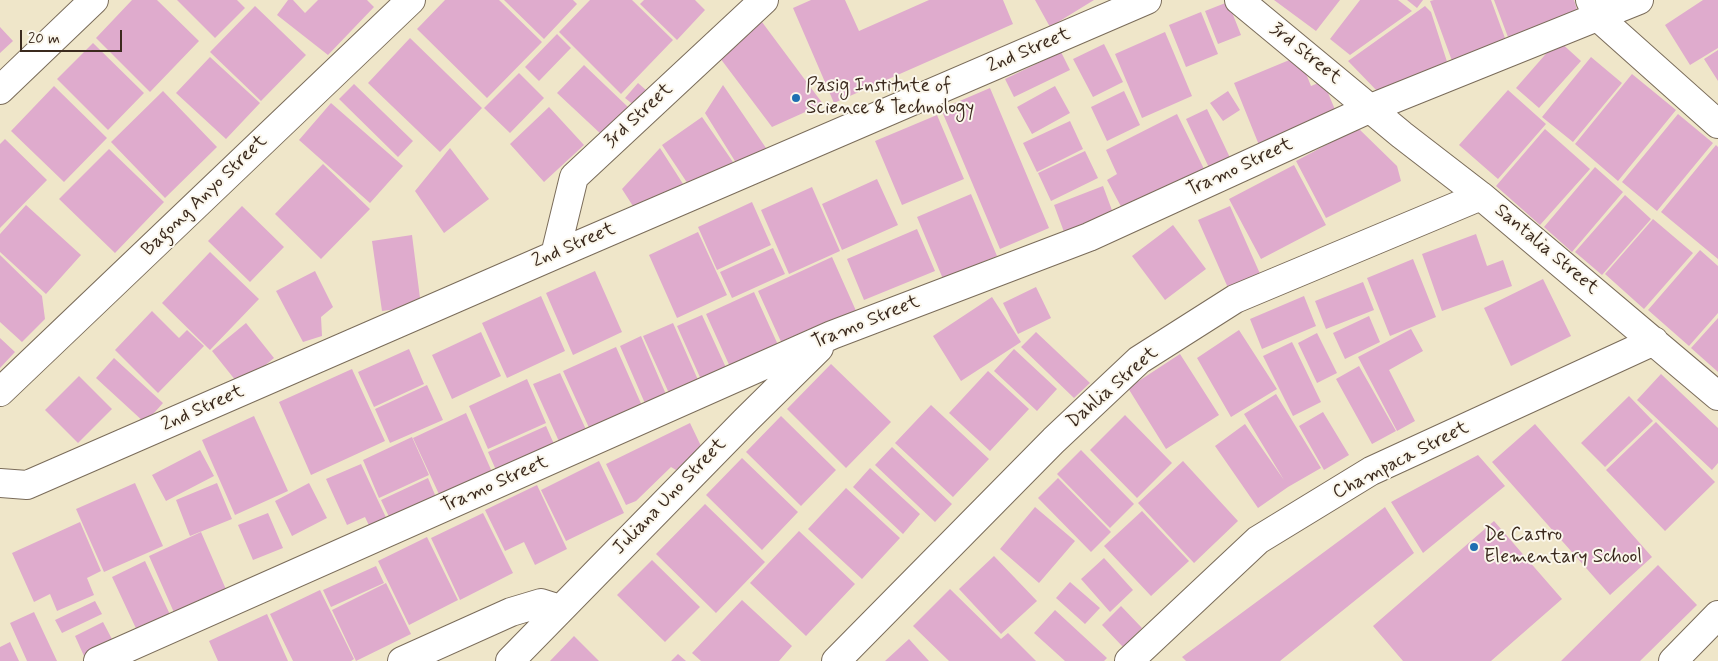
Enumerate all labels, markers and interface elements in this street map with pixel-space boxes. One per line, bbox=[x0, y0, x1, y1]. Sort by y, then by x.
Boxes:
street label: 3rd Street bbox=[1265, 18, 1345, 90]
scale bar bbox=[22, 20, 125, 52]
street label: 2nd Street bbox=[984, 23, 1074, 79]
text: 20 m bbox=[28, 29, 60, 49]
place label: Pasig Institute of Science & Technology bbox=[806, 76, 974, 120]
street label: 3rd Street bbox=[600, 79, 678, 153]
marker: Pasig Institute of Science & Technology bbox=[790, 92, 802, 104]
street label: Bagong Anyo Street bbox=[138, 130, 272, 262]
street label: Tramo Street bbox=[1184, 134, 1296, 202]
street label: Santalia Street bbox=[1489, 200, 1603, 300]
street label: 2nd Street bbox=[529, 218, 619, 274]
street label: Tramo Street bbox=[809, 291, 923, 355]
street label: Dahlia Street bbox=[1063, 342, 1163, 434]
street label: 2nd Street bbox=[158, 381, 248, 437]
street label: Champaca Street bbox=[1329, 417, 1473, 505]
street label: Juliana Uno Street bbox=[608, 434, 732, 560]
street label: Tramo Street bbox=[438, 451, 552, 519]
place label: De Castro Elementary School bbox=[1484, 525, 1642, 569]
marker: De Castro Elementary School bbox=[1468, 541, 1480, 553]

